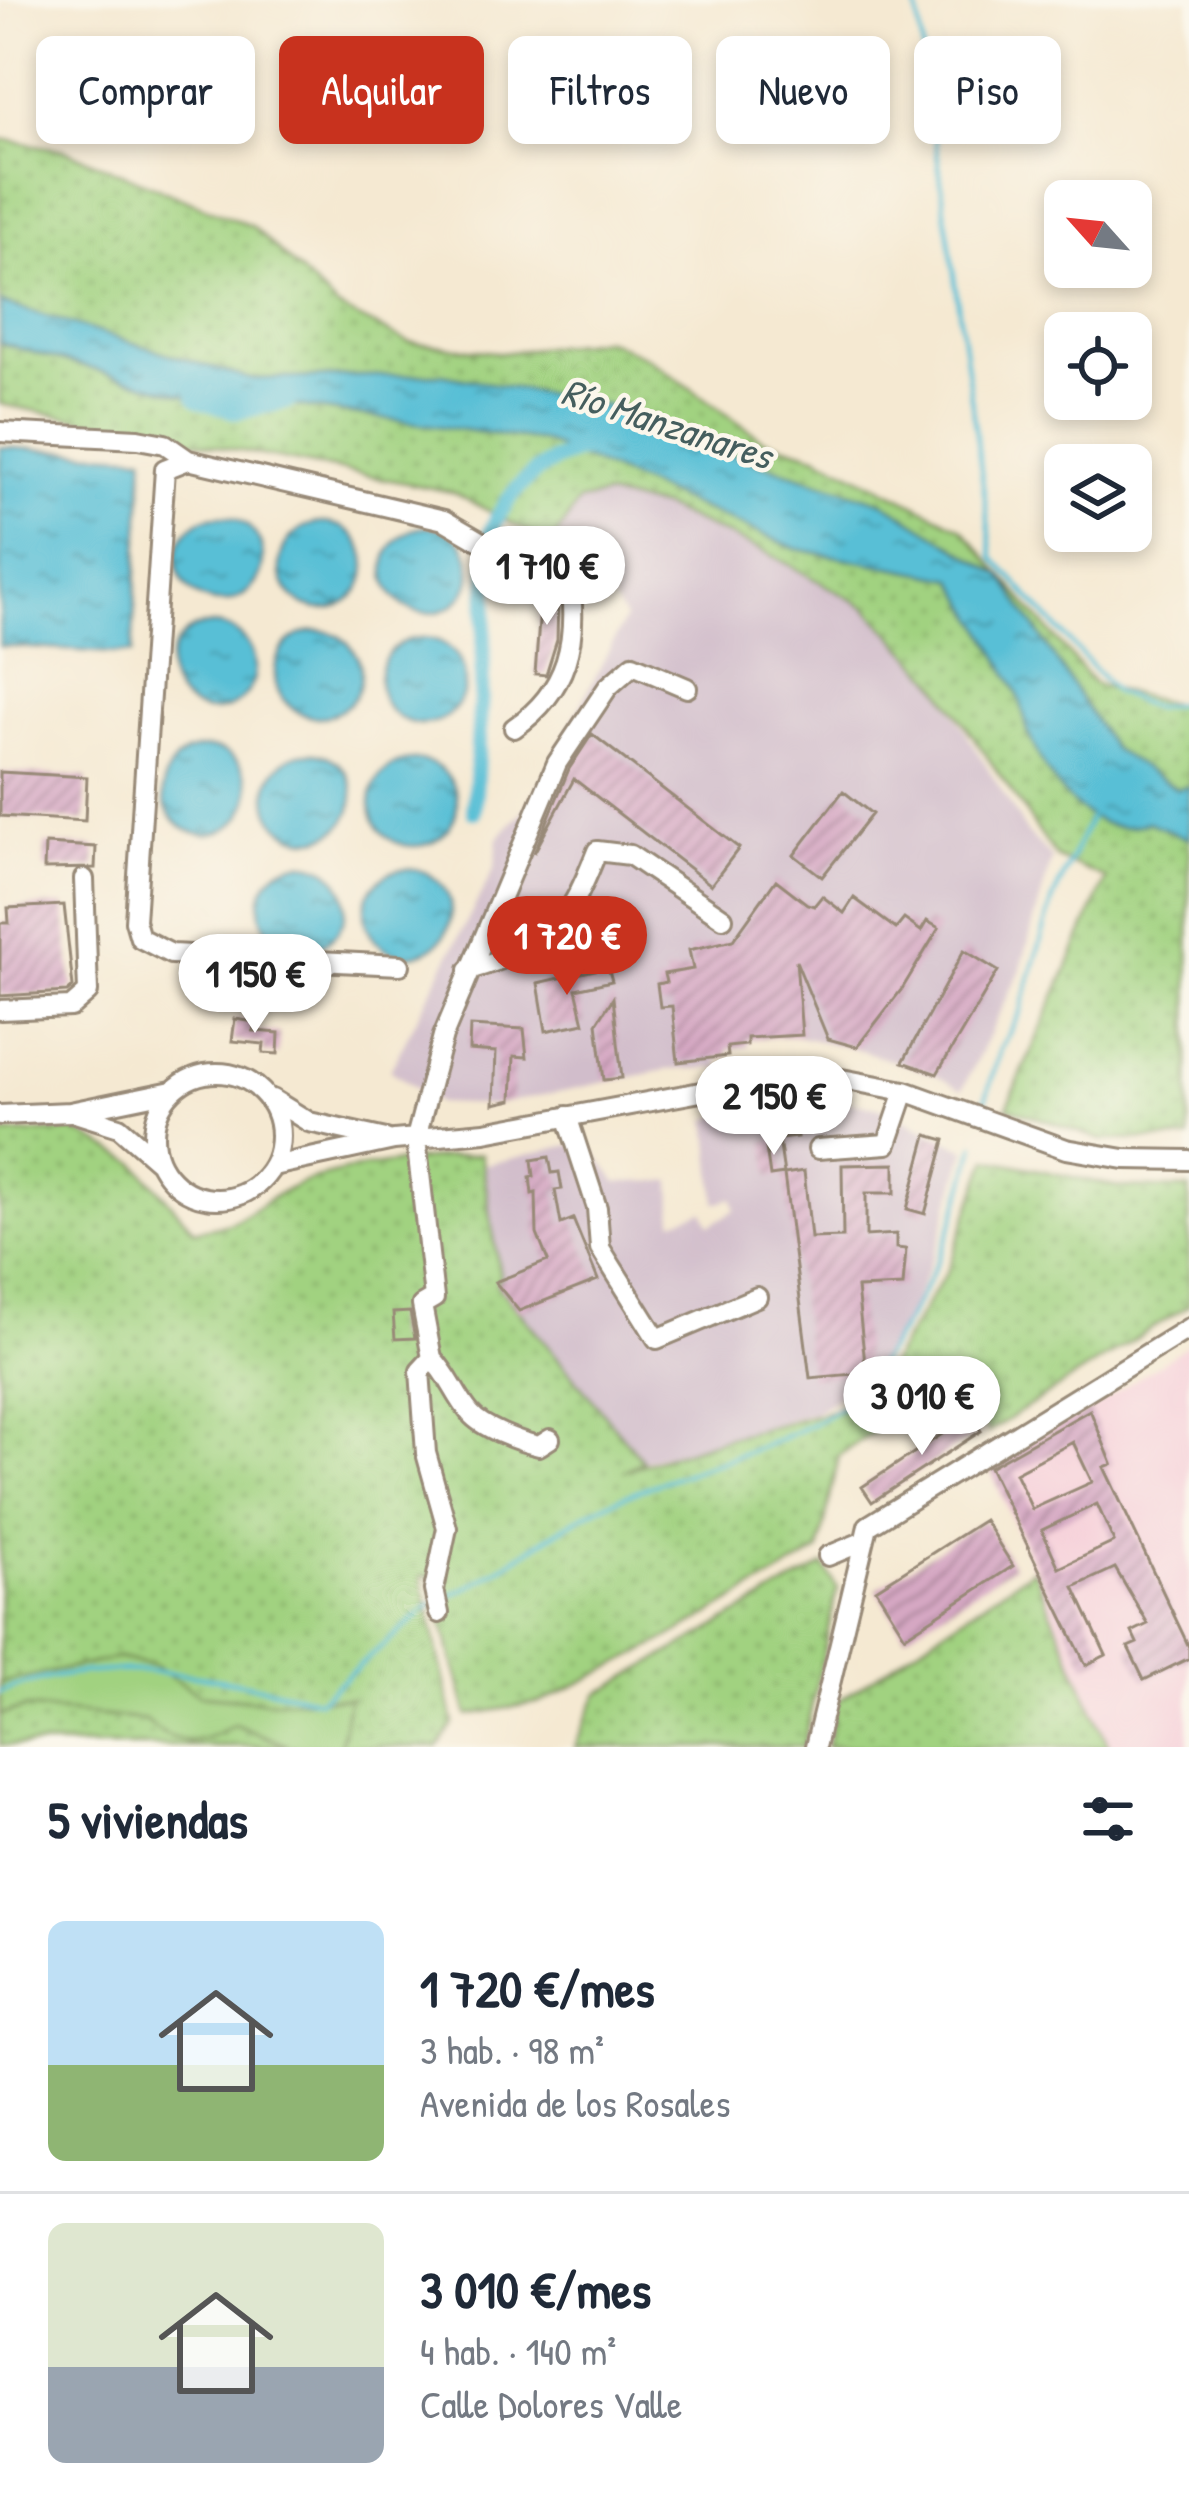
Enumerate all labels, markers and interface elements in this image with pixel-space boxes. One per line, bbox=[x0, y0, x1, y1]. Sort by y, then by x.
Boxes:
chip: Comprar bbox=[36, 36, 255, 144]
chip: Alquilar bbox=[279, 36, 484, 144]
chip: Filtros bbox=[508, 36, 692, 144]
chip: Nuevo bbox=[716, 36, 890, 144]
chip: Piso bbox=[914, 36, 1061, 144]
north arrow bbox=[1044, 180, 1152, 288]
map controls bbox=[1044, 180, 1152, 552]
button: locate bbox=[1044, 312, 1152, 420]
water label: Río Manzanares bbox=[555, 364, 782, 482]
button: layers bbox=[1044, 444, 1152, 552]
pin: 1 710 € bbox=[436, 526, 658, 628]
text: 1 710 € bbox=[496, 538, 598, 591]
pin: 1 720 € bbox=[456, 896, 678, 998]
text: 1 720 € bbox=[514, 908, 620, 961]
pin: 1 150 € bbox=[144, 934, 366, 1036]
text: 1 150 € bbox=[206, 946, 304, 999]
pin: 2 150 € bbox=[663, 1056, 885, 1158]
text: 2 150 € bbox=[722, 1068, 826, 1121]
pin: 3 010 € bbox=[811, 1356, 1033, 1458]
text: 3 010 € bbox=[870, 1368, 974, 1421]
text: 5 viviendas bbox=[48, 1785, 248, 1854]
icon: filters bbox=[1075, 1786, 1141, 1852]
text: 1 720 €/mes bbox=[420, 1954, 655, 2023]
icon: home bbox=[144, 1969, 288, 2113]
text: 3 hab. · 98 m² bbox=[420, 2023, 604, 2076]
text: Avenida de los Rosales bbox=[420, 2076, 730, 2129]
text: 3 010 €/mes bbox=[420, 2255, 651, 2324]
icon: home bbox=[144, 2271, 288, 2415]
text: 4 hab. · 140 m² bbox=[420, 2324, 616, 2377]
text: Calle Dolores Valle bbox=[420, 2377, 682, 2430]

